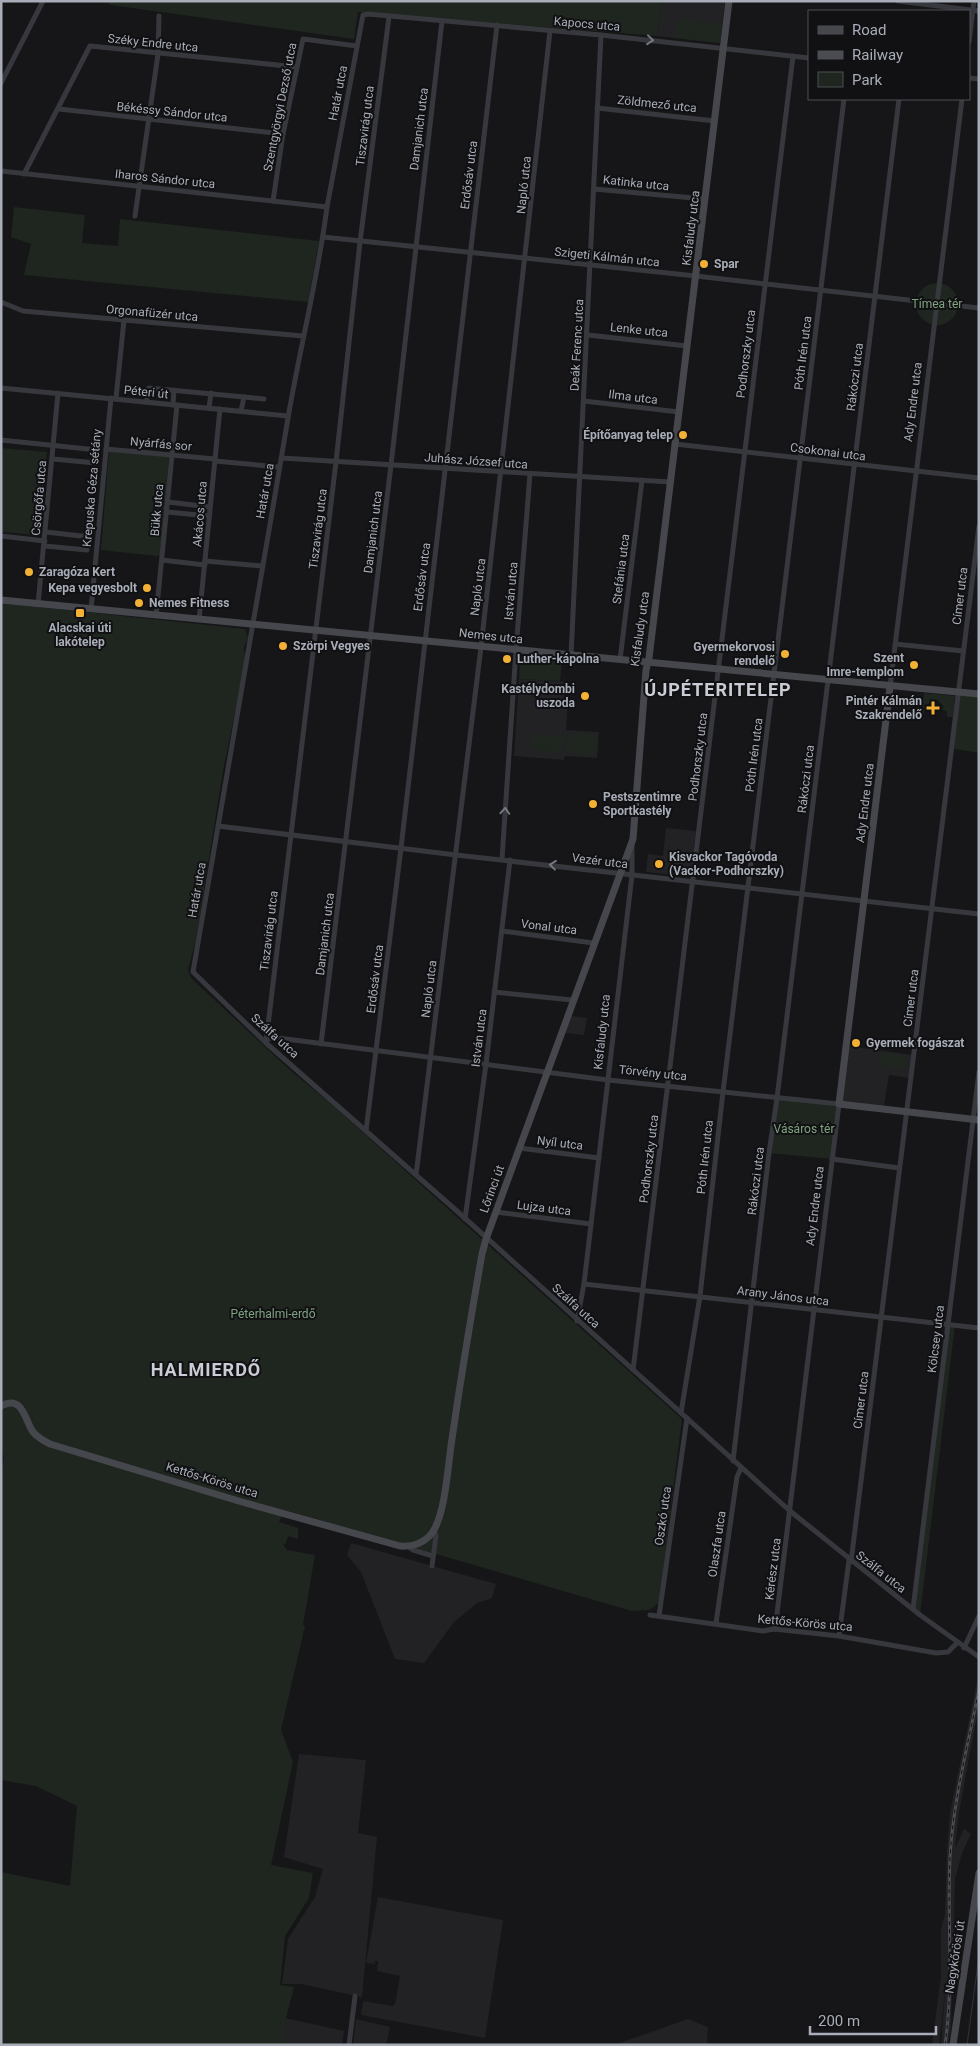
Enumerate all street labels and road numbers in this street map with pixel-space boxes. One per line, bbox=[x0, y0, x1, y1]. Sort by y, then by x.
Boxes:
street label: Kapocs utca bbox=[553, 14, 621, 34]
street label: Széky Endre utca bbox=[107, 31, 199, 55]
street label: Szentgyörgyi Dezső utca bbox=[261, 41, 299, 173]
street label: Határ utca bbox=[326, 64, 350, 122]
street label: Tiszavirág utca bbox=[353, 85, 377, 167]
street label: Damjanich utca bbox=[407, 87, 431, 171]
street label: Zöldmező utca bbox=[617, 93, 697, 115]
street label: Békéssy Sándor utca bbox=[116, 99, 228, 125]
street label: Erdősáv utca bbox=[458, 140, 480, 210]
street label: Napló utca bbox=[514, 155, 534, 215]
street label: Iharos Sándor utca bbox=[114, 167, 216, 191]
street label: Katinka utca bbox=[602, 173, 670, 193]
street label: Kisfaludy utca bbox=[679, 190, 703, 266]
street label: Szigeti Kálmán utca bbox=[554, 245, 660, 269]
street label: Deák Ferenc utca bbox=[568, 299, 586, 391]
street label: Orgonafüzér utca bbox=[105, 302, 199, 324]
street label: Podhorszky utca bbox=[734, 309, 758, 399]
street label: Póth Irén utca bbox=[792, 315, 814, 391]
street label: Lenke utca bbox=[609, 320, 669, 340]
street label: Rákóczi utca bbox=[844, 342, 866, 412]
street label: Ady Endre utca bbox=[901, 361, 925, 443]
street label: Péteri út bbox=[123, 383, 169, 401]
street label: Ilma utca bbox=[608, 387, 658, 407]
street label: Krepuska Géza sétány bbox=[80, 428, 104, 548]
street label: Nyárfás sor bbox=[130, 434, 192, 454]
street label: Csokonai utca bbox=[789, 440, 867, 464]
street label: Juhász József utca bbox=[424, 450, 528, 472]
street label: Csörgőfa utca bbox=[29, 460, 49, 536]
street label: Határ utca bbox=[253, 462, 277, 520]
street label: Akácos utca bbox=[190, 480, 210, 548]
street label: Bükk utca bbox=[148, 483, 166, 537]
street label: Tiszavirág utca bbox=[306, 488, 330, 570]
street label: Damjanich utca bbox=[361, 490, 385, 574]
street label: Stefánia utca bbox=[610, 533, 632, 605]
street label: Erdősáv utca bbox=[411, 542, 433, 612]
street label: Napló utca bbox=[468, 557, 488, 617]
street label: István utca bbox=[501, 561, 521, 621]
street label: Címer utca bbox=[950, 566, 970, 626]
street label: Kisfaludy utca bbox=[628, 591, 652, 667]
street label: Nemes utca bbox=[458, 626, 524, 646]
street label: Podhorszky utca bbox=[686, 712, 710, 802]
street label: Póth Irén utca bbox=[743, 717, 765, 793]
street label: Rákóczi utca bbox=[795, 744, 817, 814]
street label: Ady Endre utca bbox=[853, 762, 877, 844]
street label: Vezér utca bbox=[571, 851, 629, 871]
street label: Határ utca bbox=[185, 861, 209, 919]
street label: Tiszavirág utca bbox=[257, 890, 281, 972]
street label: Damjanich utca bbox=[313, 892, 337, 976]
street label: Vonal utca bbox=[520, 917, 578, 937]
street label: Erdősáv utca bbox=[364, 944, 386, 1014]
street label: Napló utca bbox=[419, 959, 439, 1019]
street label: Címer utca bbox=[901, 968, 921, 1028]
street label: Kisfaludy utca bbox=[591, 994, 613, 1070]
street label: István utca bbox=[468, 1008, 490, 1068]
street label: Szálfa utca bbox=[248, 1011, 302, 1061]
street label: Törvény utca bbox=[618, 1062, 688, 1084]
street label: Podhorszky utca bbox=[637, 1114, 661, 1204]
street label: Póth Irén utca bbox=[694, 1119, 716, 1195]
street label: Nyíl utca bbox=[536, 1133, 584, 1153]
street label: Rákóczi utca bbox=[745, 1146, 767, 1216]
street label: Lőrinci út bbox=[477, 1163, 507, 1215]
street label: Ady Endre utca bbox=[803, 1165, 827, 1247]
street label: Lujza utca bbox=[516, 1198, 572, 1218]
street label: Szálfa utca bbox=[549, 1281, 603, 1331]
street label: Arany János utca bbox=[736, 1283, 830, 1309]
street label: Kölcsey utca bbox=[925, 1304, 947, 1374]
street label: Címer utca bbox=[851, 1370, 871, 1430]
street label: Kettős-Körös utca bbox=[164, 1459, 260, 1501]
street label: Oszkó utca bbox=[652, 1485, 674, 1547]
street label: Olaszfa utca bbox=[705, 1510, 729, 1578]
street label: Kérész utca bbox=[762, 1537, 784, 1601]
street label: Szálfa utca bbox=[853, 1548, 909, 1596]
street label: Kettős-Körös utca bbox=[757, 1612, 853, 1634]
street label: Nagykőrösi út bbox=[942, 1919, 968, 1995]

